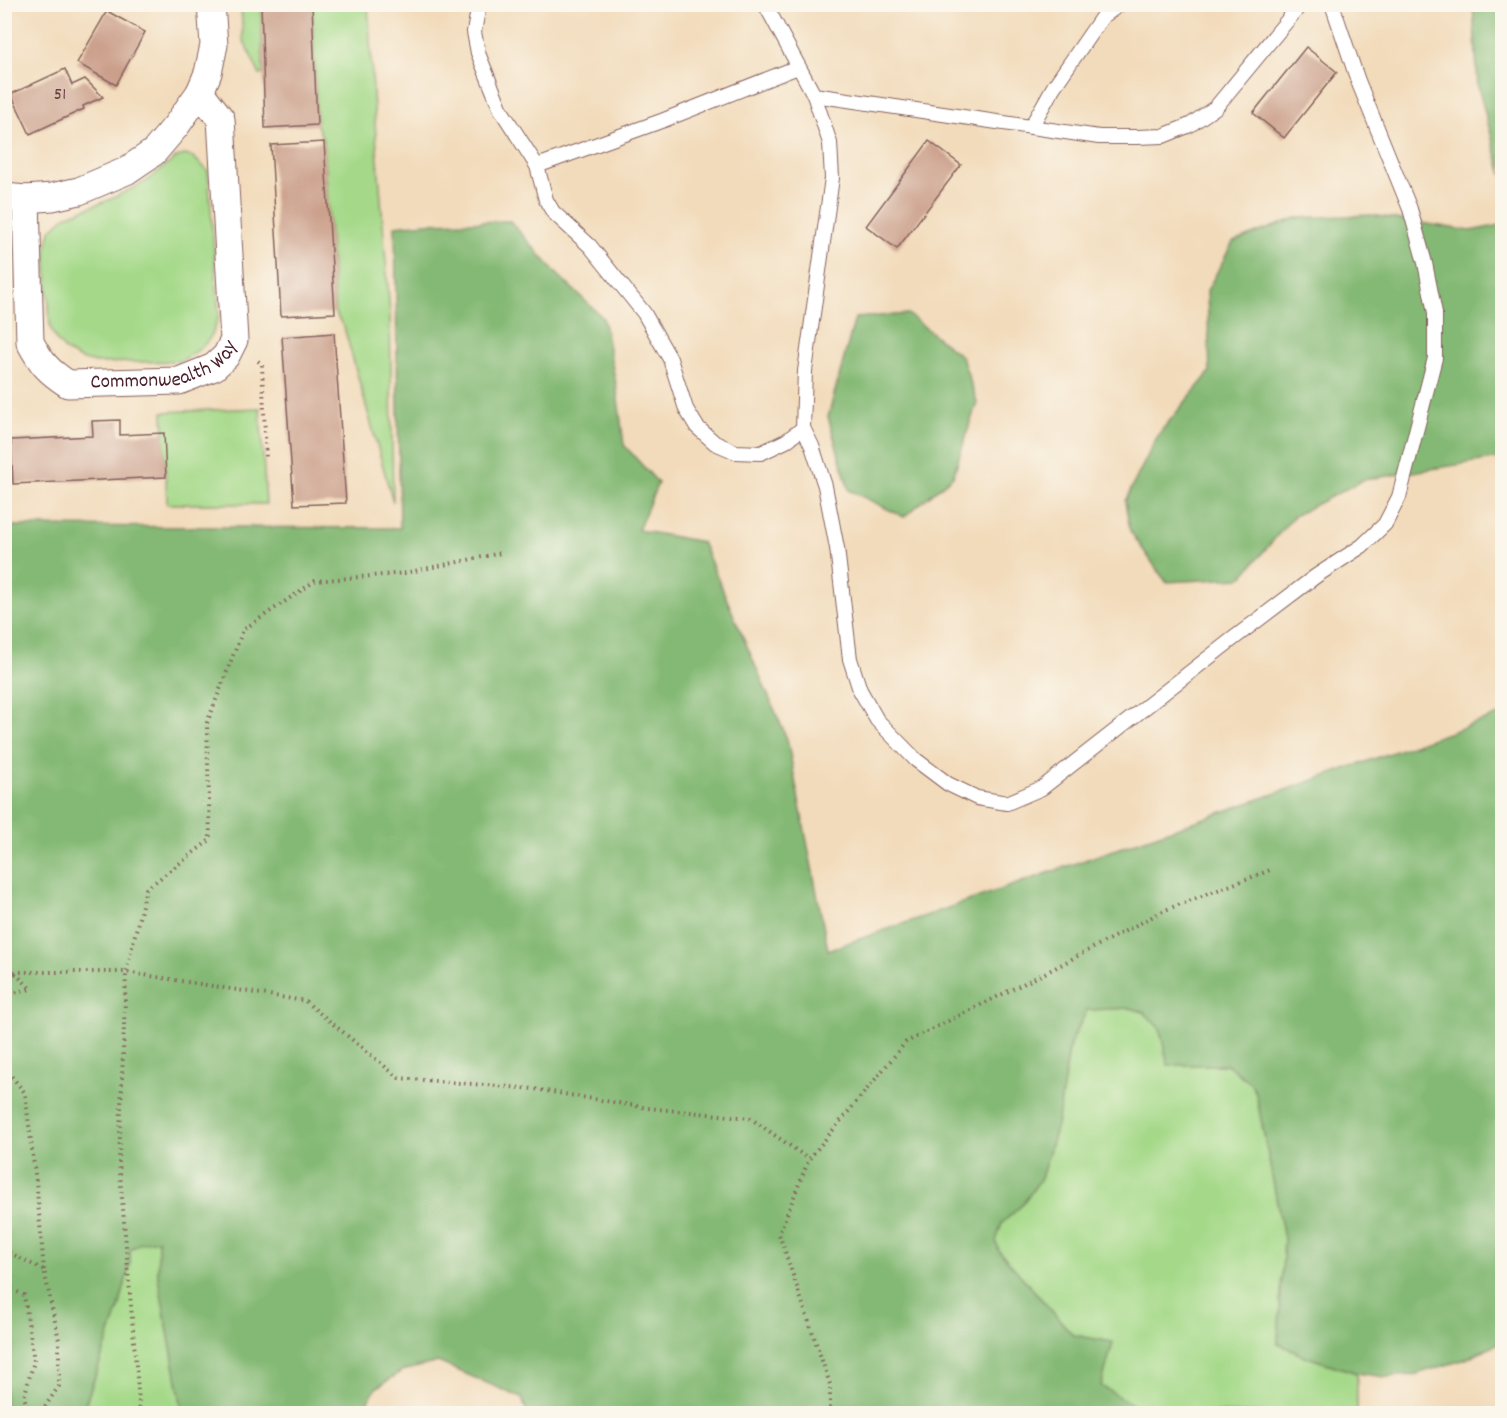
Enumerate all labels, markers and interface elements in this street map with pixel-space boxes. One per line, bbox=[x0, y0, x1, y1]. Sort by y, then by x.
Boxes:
house number: 51 bbox=[54, 83, 66, 108]
street label: Commonwealth Way bbox=[90, 335, 246, 398]

